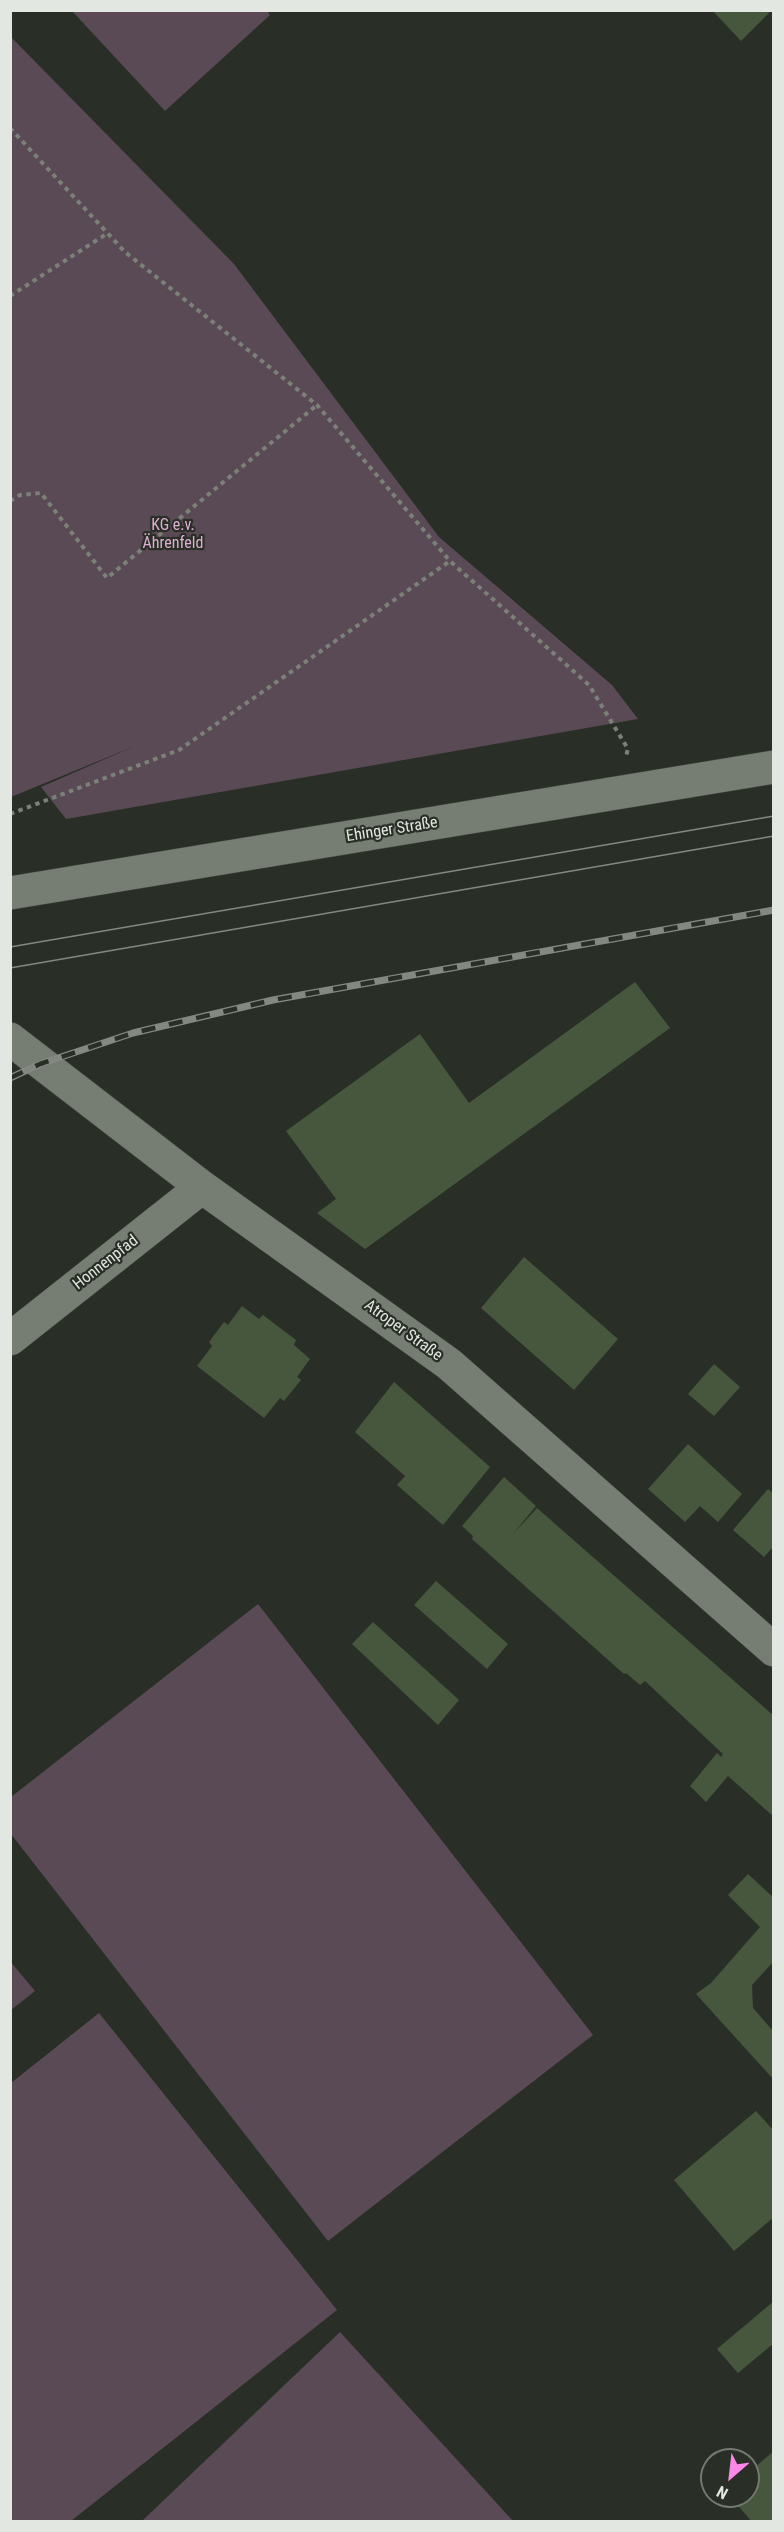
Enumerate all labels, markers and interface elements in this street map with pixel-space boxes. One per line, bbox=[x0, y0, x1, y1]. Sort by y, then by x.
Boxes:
park label: KG e.v. Ährenfeld bbox=[143, 516, 203, 554]
street label: Ehinger Straße bbox=[345, 813, 439, 847]
street label: Honnenpfad bbox=[70, 1232, 142, 1294]
street label: Atroper Straße bbox=[360, 1296, 446, 1366]
north arrow bbox=[700, 2448, 760, 2508]
text: N bbox=[713, 2482, 731, 2503]

